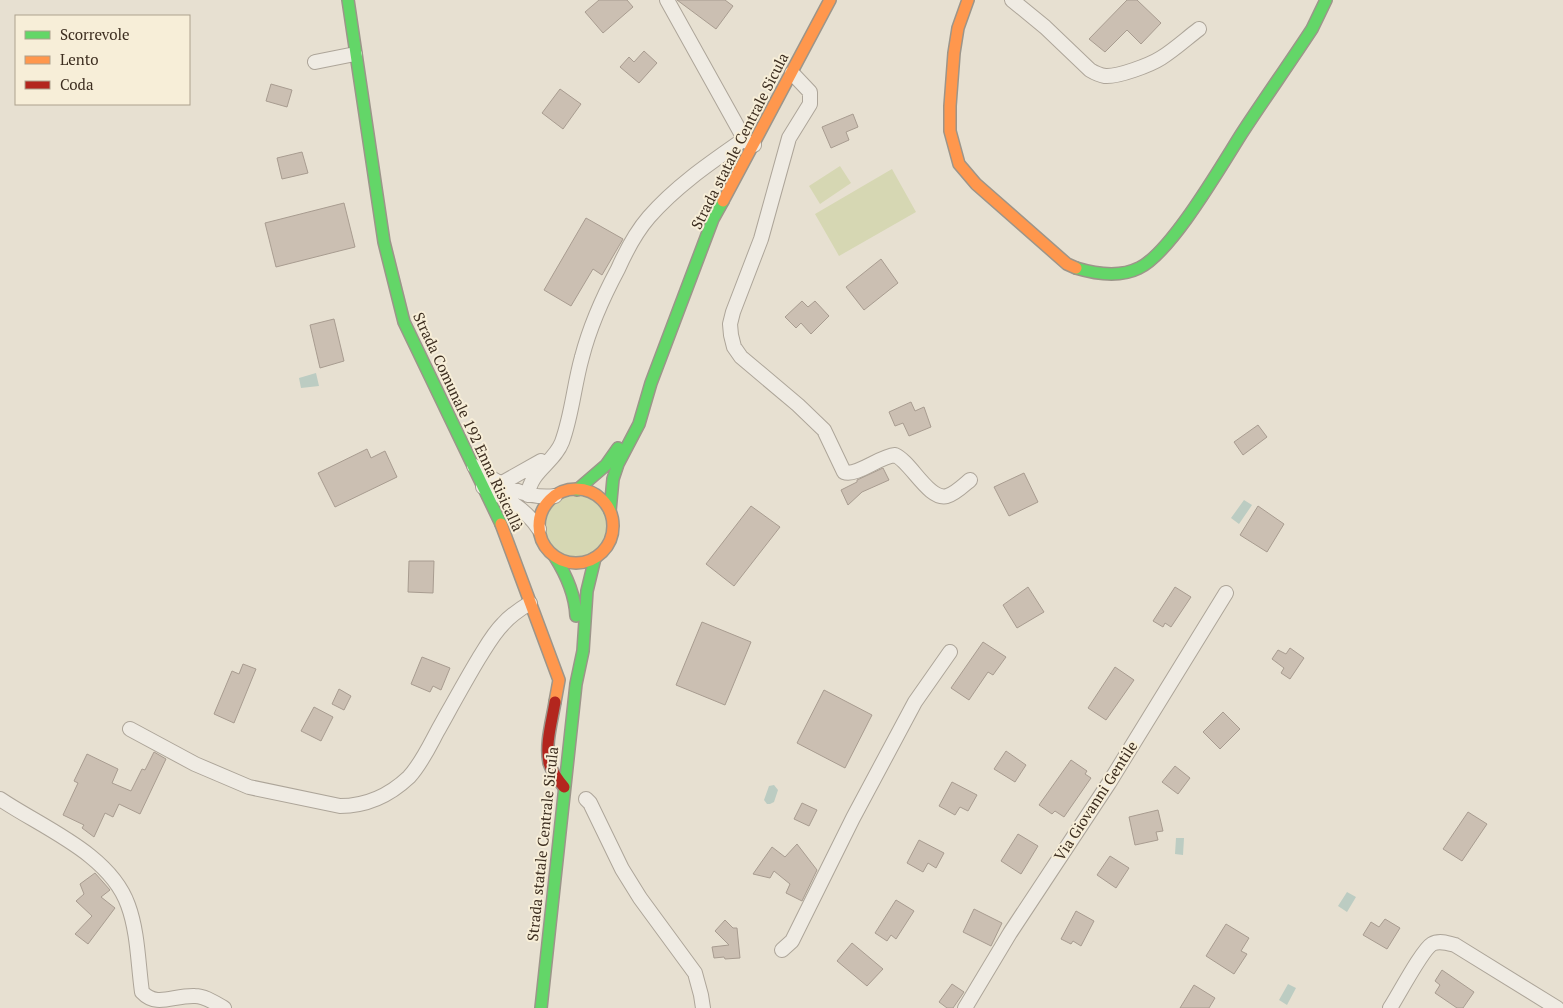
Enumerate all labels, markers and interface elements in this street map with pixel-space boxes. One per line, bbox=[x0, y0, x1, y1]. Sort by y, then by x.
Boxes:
legend bbox=[15, 15, 190, 105]
text: Scorrevole bbox=[60, 24, 130, 44]
text: Lento bbox=[60, 49, 99, 69]
street label: Strada statale Centrale Sicula bbox=[686, 49, 793, 232]
text: Coda bbox=[60, 74, 94, 94]
street label: Strada Comunale 192 Enna Risicallà bbox=[409, 309, 529, 535]
street label: Via Giovanni Gentile bbox=[1049, 737, 1141, 864]
street label: Strada statale Centrale Sicula bbox=[522, 745, 562, 942]

